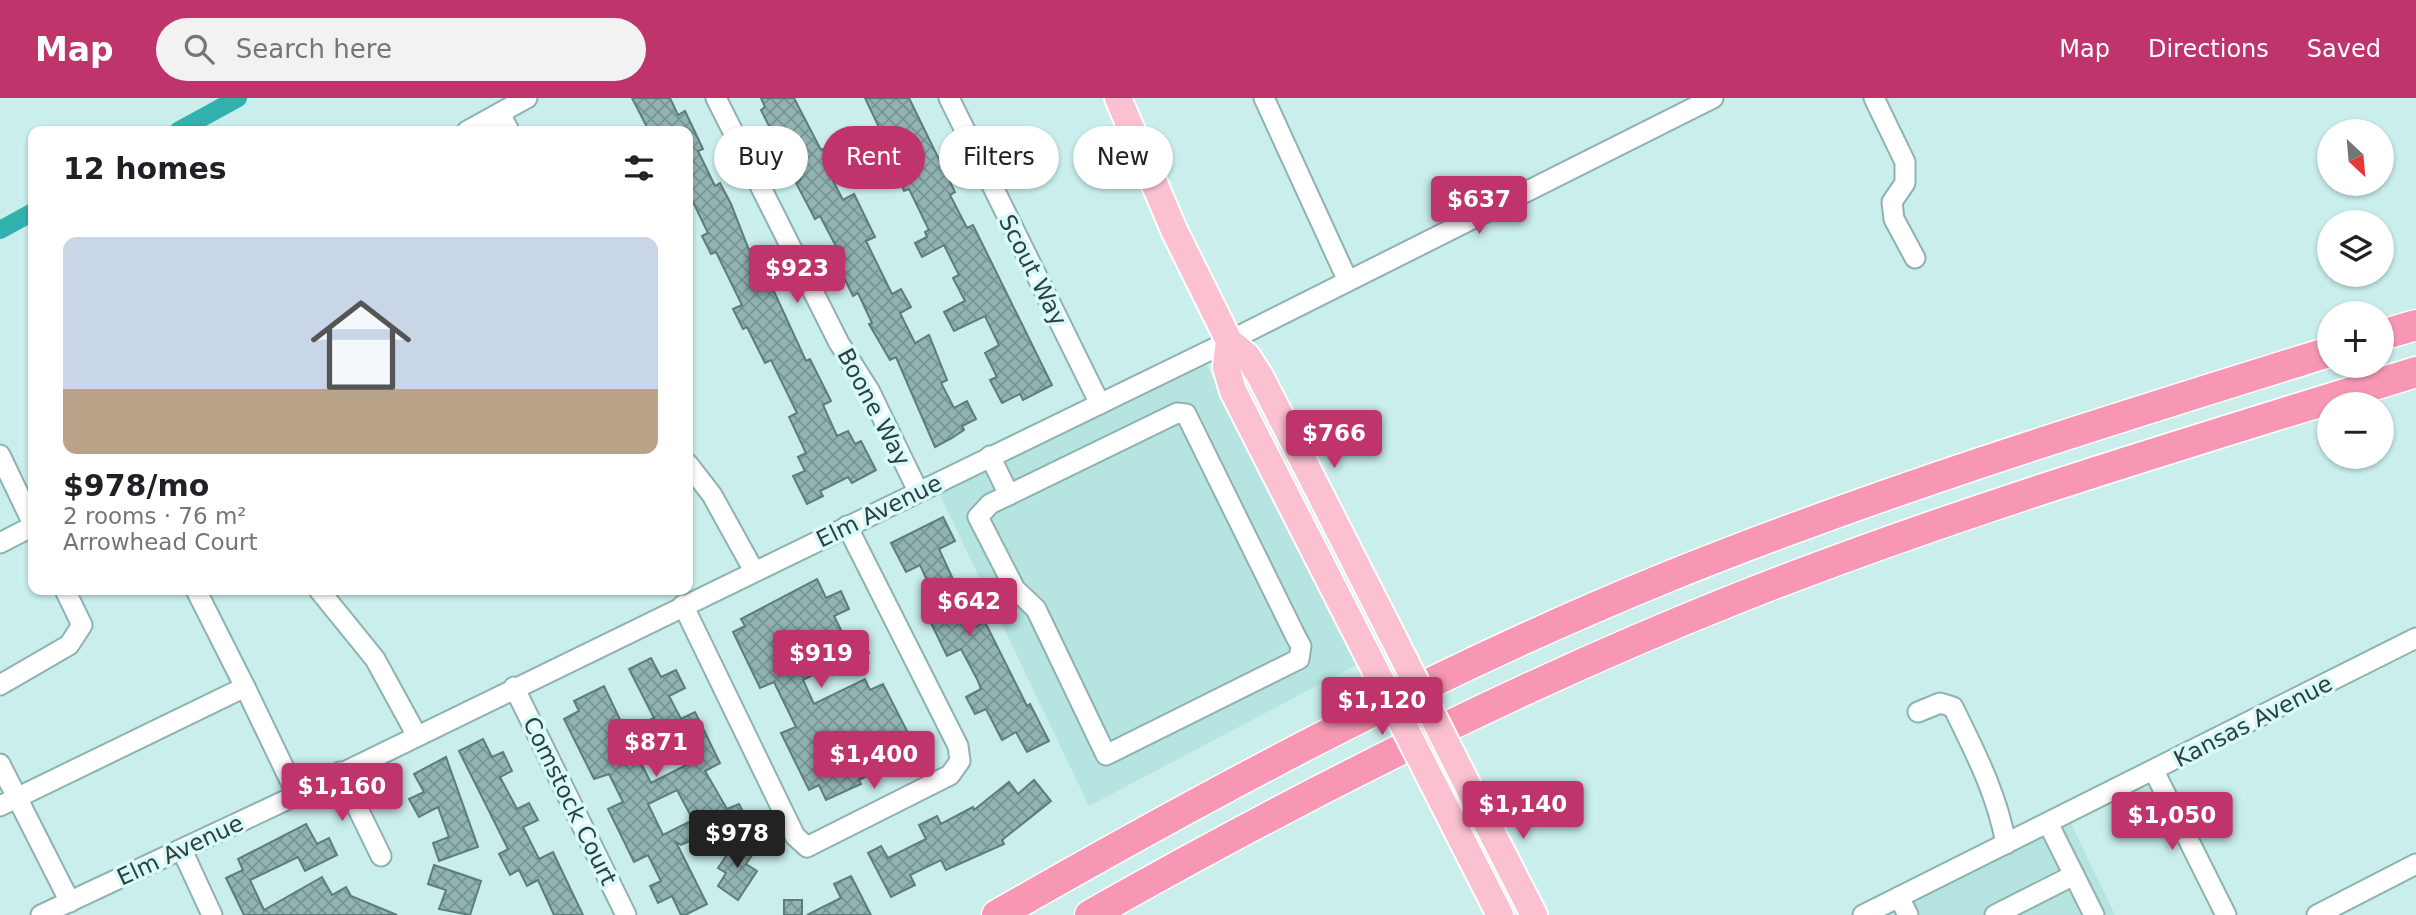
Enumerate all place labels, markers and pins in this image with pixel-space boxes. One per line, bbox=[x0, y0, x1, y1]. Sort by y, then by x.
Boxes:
pin: $637 bbox=[1438, 176, 1520, 236]
pin: $923 bbox=[756, 246, 838, 305]
pin: $766 bbox=[1293, 410, 1375, 470]
pin: $642 bbox=[928, 578, 1010, 638]
pin: $919 bbox=[780, 630, 862, 690]
pin: $1,120 bbox=[1325, 678, 1439, 737]
pin: $871 bbox=[615, 720, 697, 779]
pin: $1,400 bbox=[817, 732, 931, 791]
pin: $1,160 bbox=[285, 764, 399, 823]
pin: $1,140 bbox=[1466, 782, 1580, 841]
pin: $1,050 bbox=[2115, 792, 2229, 852]
pin: $978 bbox=[696, 810, 778, 870]

